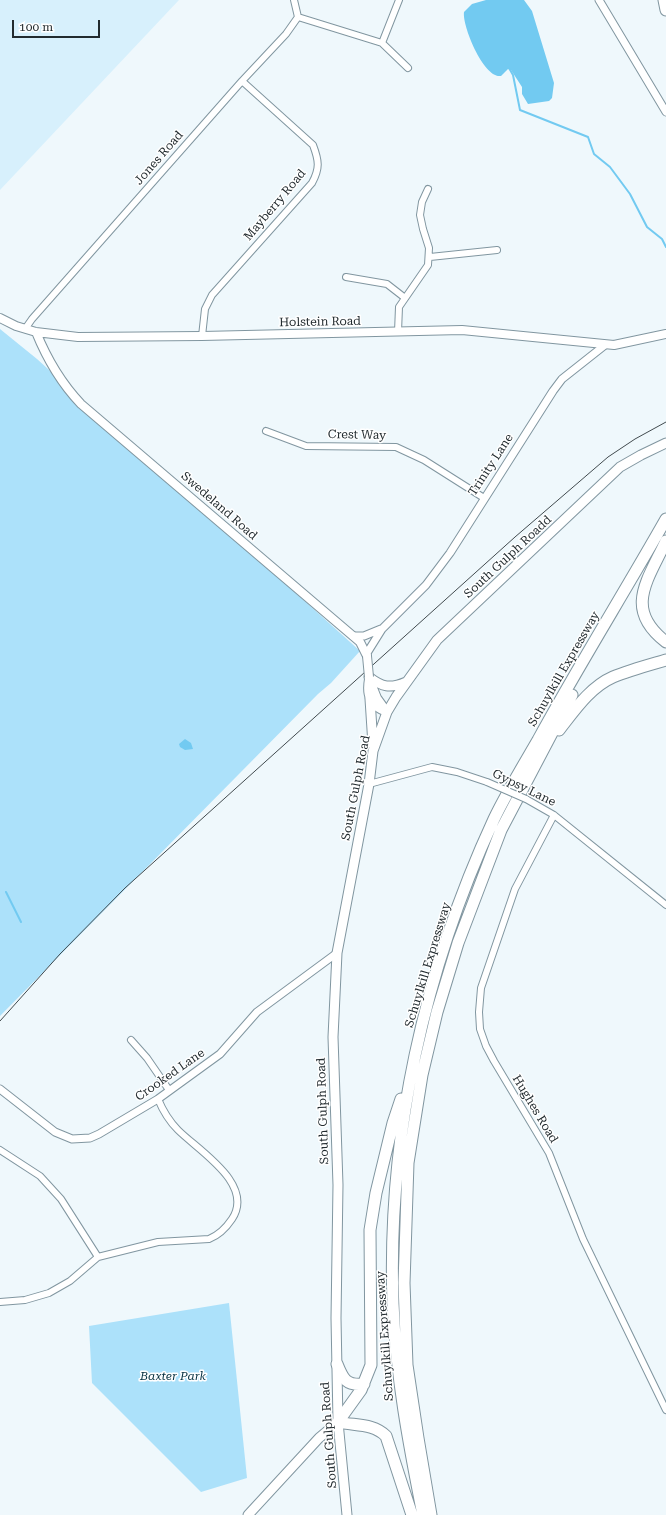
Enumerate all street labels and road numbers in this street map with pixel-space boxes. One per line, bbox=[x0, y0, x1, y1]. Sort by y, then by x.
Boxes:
street label: Jones Road bbox=[132, 128, 186, 188]
street label: Mayberry Road bbox=[241, 166, 309, 244]
street label: Holstein Road bbox=[279, 314, 361, 330]
street label: Crest Way bbox=[328, 427, 386, 443]
street label: Trinity Lane bbox=[466, 431, 516, 499]
street label: Swedeland Road bbox=[178, 469, 260, 543]
street label: South Gulph Roadd bbox=[461, 513, 555, 601]
street label: Schuylkill Expressway bbox=[525, 609, 603, 729]
street label: South Gulph Road bbox=[339, 734, 373, 842]
street label: Gypsy Lane bbox=[490, 766, 558, 810]
street label: Schuylkill Expressway bbox=[402, 901, 454, 1029]
street label: Crooked Lane bbox=[133, 1046, 207, 1104]
street label: South Gulph Road bbox=[314, 1057, 332, 1165]
street label: Hughes Road bbox=[509, 1072, 561, 1146]
street label: Schuylkill Expressway bbox=[373, 1270, 397, 1402]
street label: South Gulph Road bbox=[318, 1381, 340, 1489]

